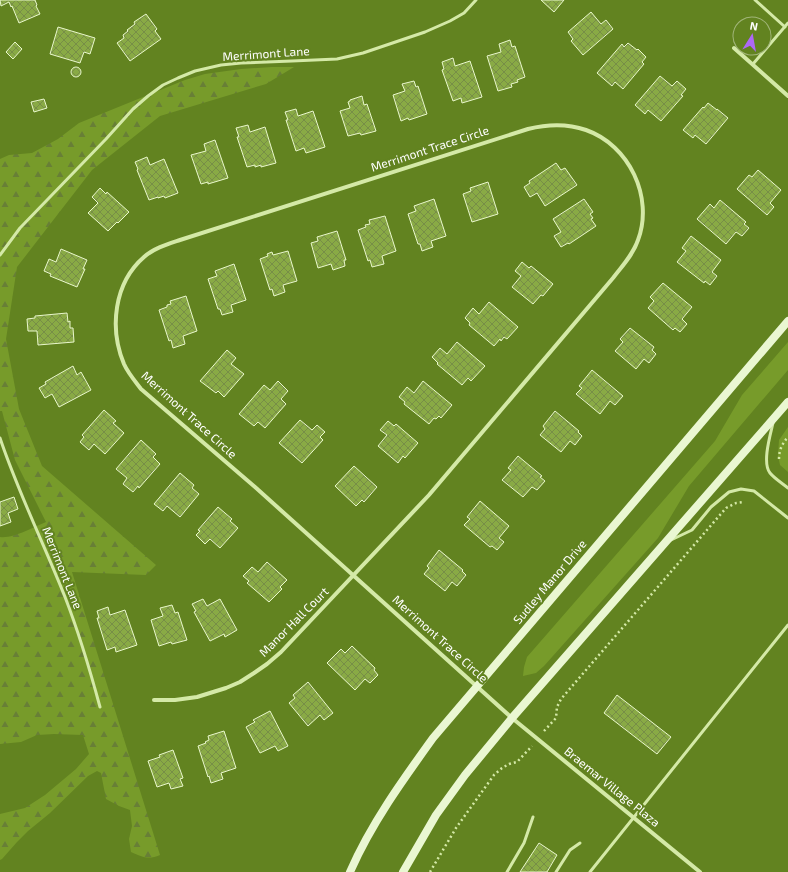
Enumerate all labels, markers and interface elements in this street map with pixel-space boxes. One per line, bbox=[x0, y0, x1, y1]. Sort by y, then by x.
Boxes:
north arrow bbox=[732, 16, 772, 56]
text: N bbox=[749, 19, 759, 33]
street label: Merrimont Lane bbox=[222, 43, 310, 63]
street label: Merrimont Trace Circle bbox=[369, 122, 491, 174]
street label: Merrimont Trace Circle bbox=[139, 368, 240, 461]
street label: Merrimont Lane bbox=[40, 525, 86, 611]
street label: Sudley Manor Drive bbox=[510, 536, 589, 626]
street label: Manor Hall Court bbox=[256, 583, 331, 659]
street label: Merrimont Trace Circle bbox=[390, 592, 491, 685]
street label: Braemar Village Plaza bbox=[562, 743, 663, 829]

